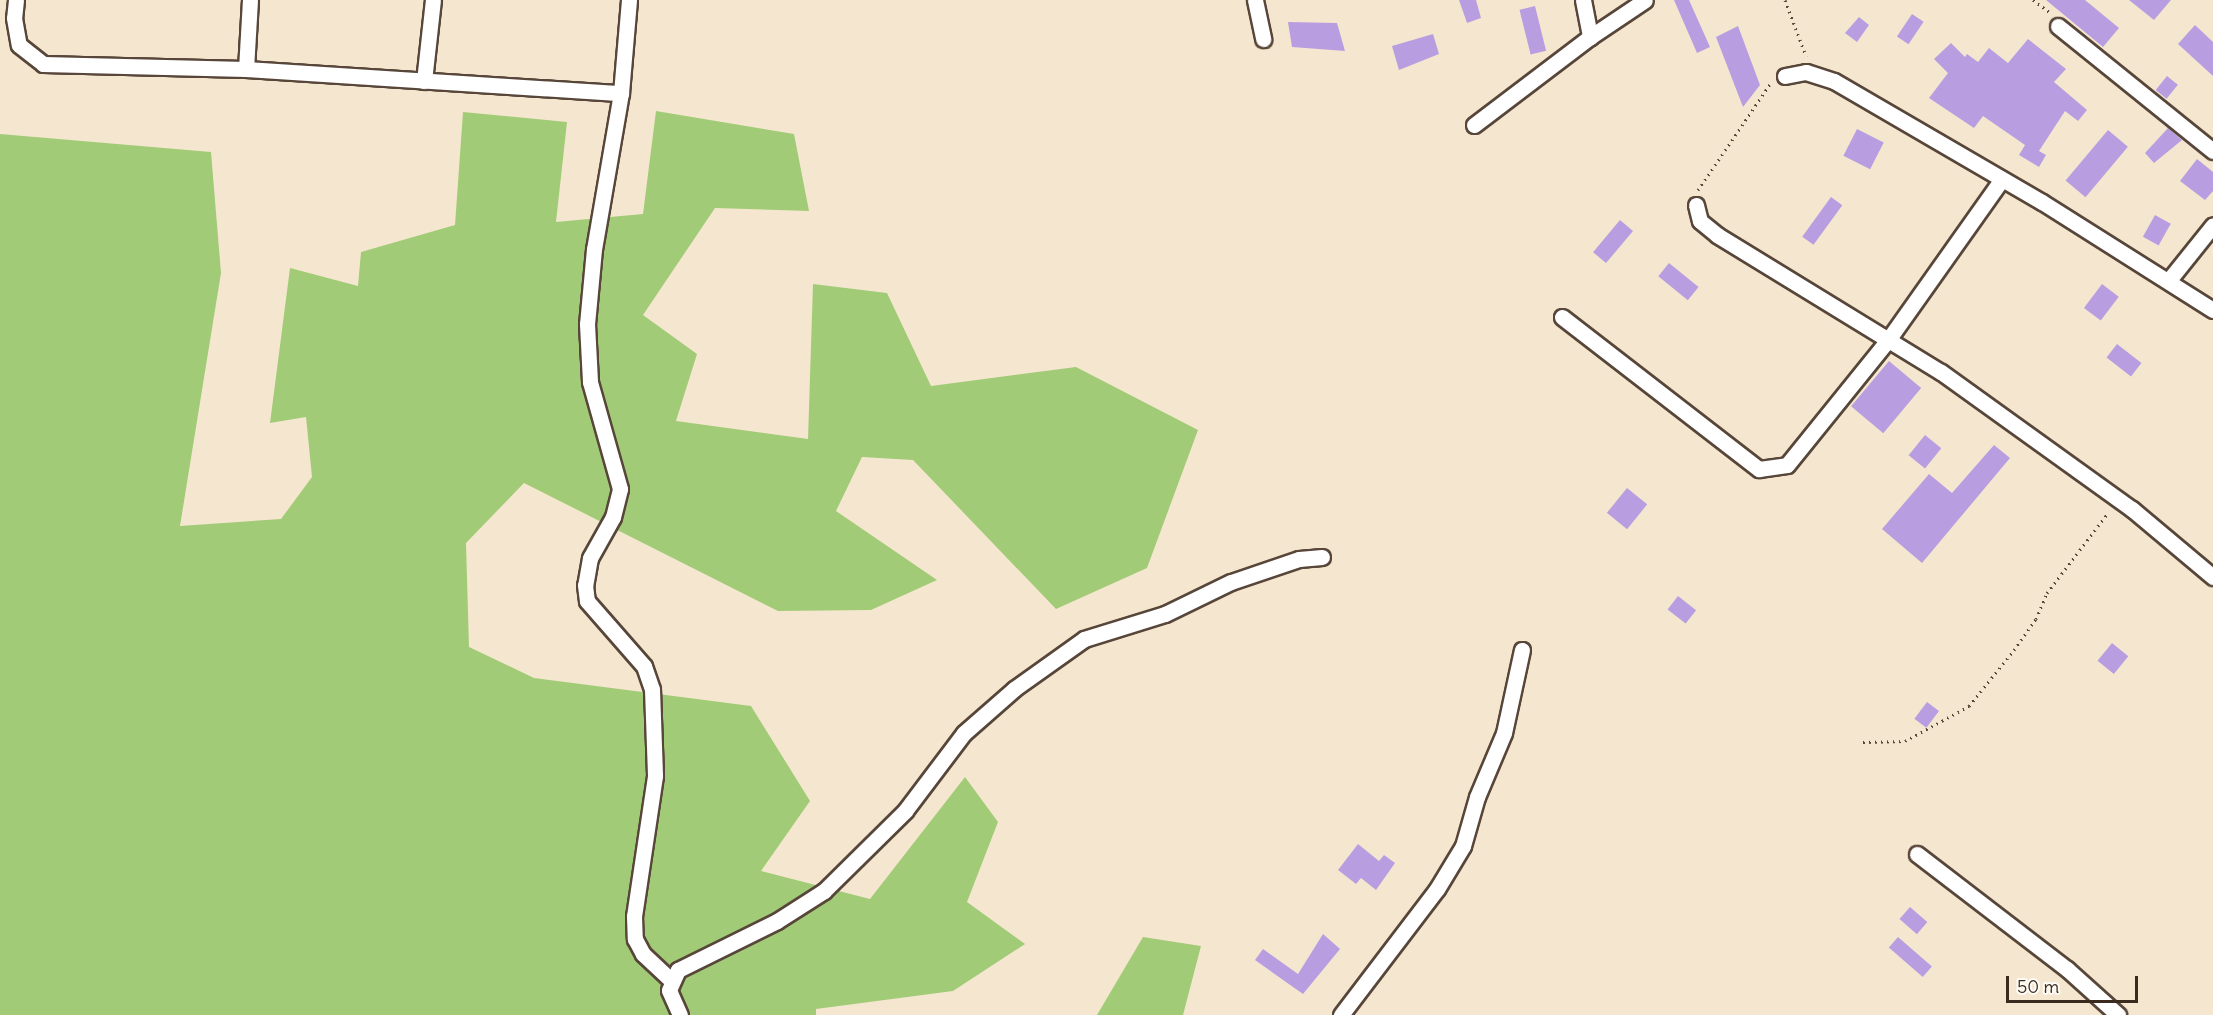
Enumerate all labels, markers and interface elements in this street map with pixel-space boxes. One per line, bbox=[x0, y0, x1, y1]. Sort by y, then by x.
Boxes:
scale bar bbox=[2009, 964, 2141, 1002]
text: 50 m bbox=[2017, 975, 2059, 998]

